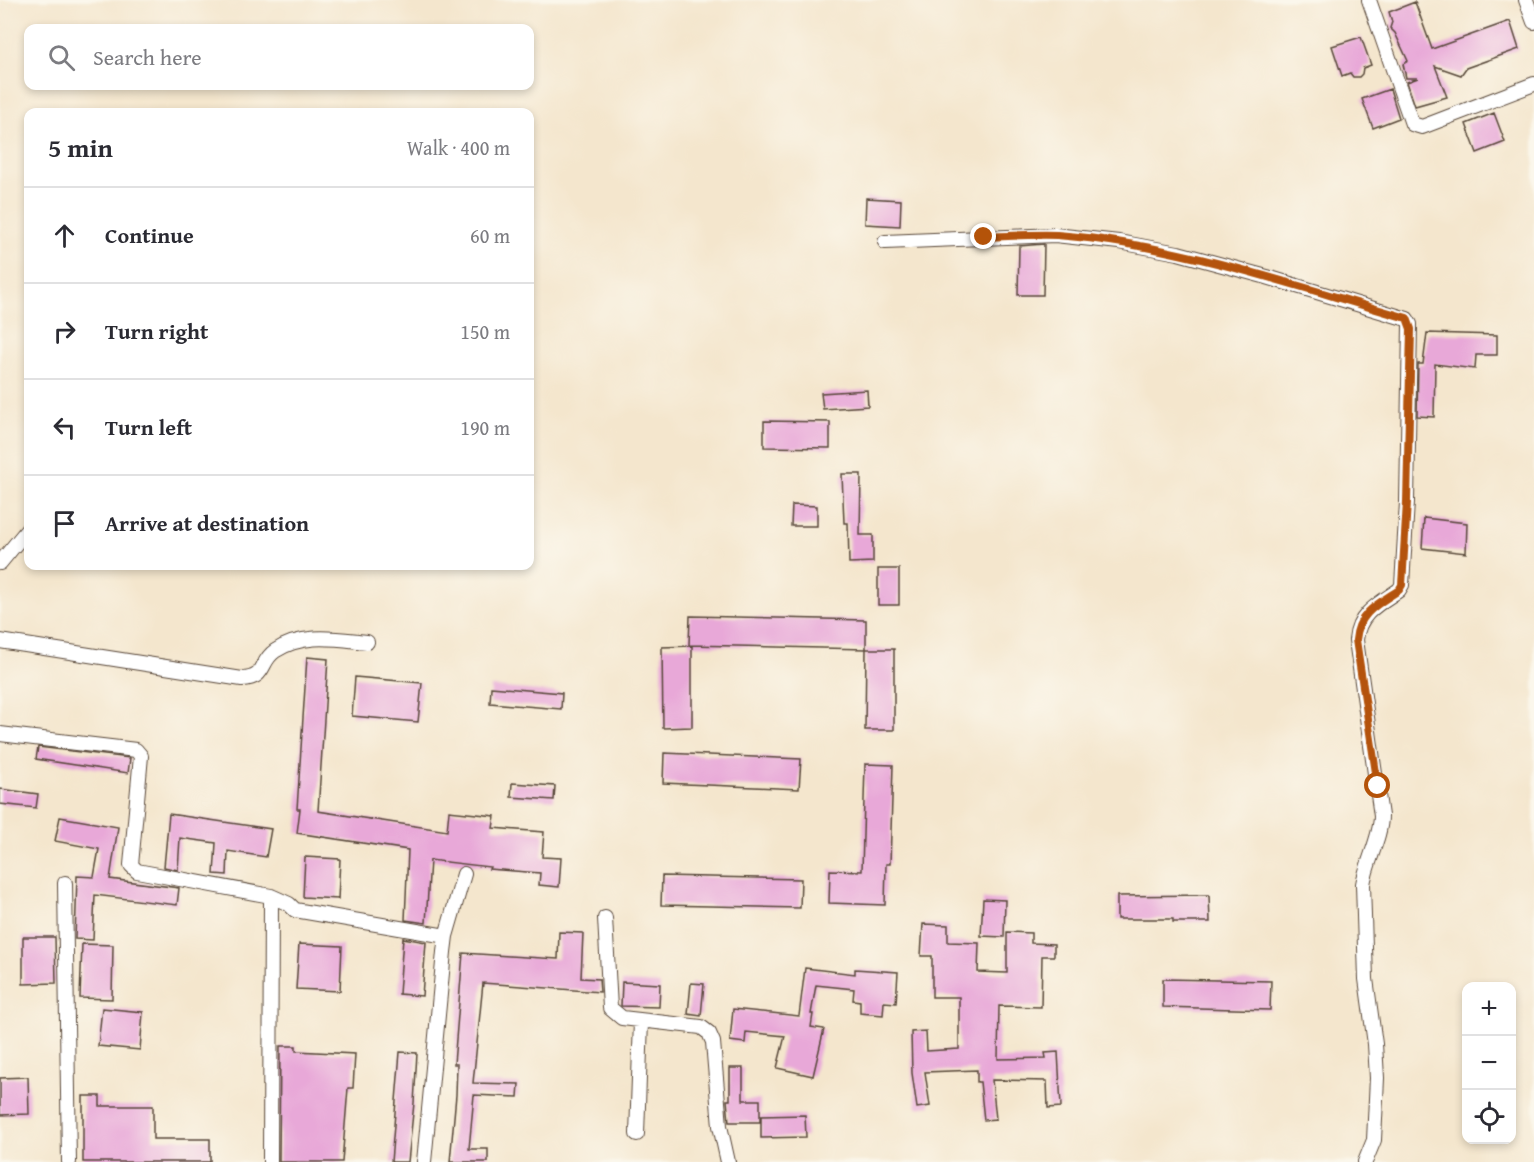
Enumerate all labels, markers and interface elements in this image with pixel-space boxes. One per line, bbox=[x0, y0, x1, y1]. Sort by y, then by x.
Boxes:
search box bbox=[24, 24, 534, 90]
icon: search bbox=[45, 41, 78, 74]
text: Search here bbox=[93, 41, 202, 73]
text: 5 min bbox=[48, 128, 113, 167]
text: Walk · 400 m bbox=[407, 133, 510, 162]
icon: ahead bbox=[48, 219, 81, 252]
text: Continue bbox=[105, 219, 194, 251]
text: 60 m bbox=[470, 221, 510, 250]
route end bbox=[970, 223, 996, 249]
icon: right bbox=[48, 315, 81, 348]
text: Turn right bbox=[105, 315, 208, 347]
text: 150 m bbox=[460, 317, 510, 346]
icon: left bbox=[48, 411, 81, 444]
text: Turn left bbox=[105, 411, 192, 443]
text: 190 m bbox=[460, 413, 510, 442]
icon: arrive bbox=[48, 507, 81, 540]
text: Arrive at destination bbox=[105, 507, 309, 539]
route start bbox=[1364, 772, 1390, 798]
map controls bbox=[1462, 982, 1516, 1144]
button: + bbox=[1462, 982, 1516, 1036]
button: − bbox=[1462, 1036, 1516, 1090]
button: locate bbox=[1462, 1090, 1516, 1144]

